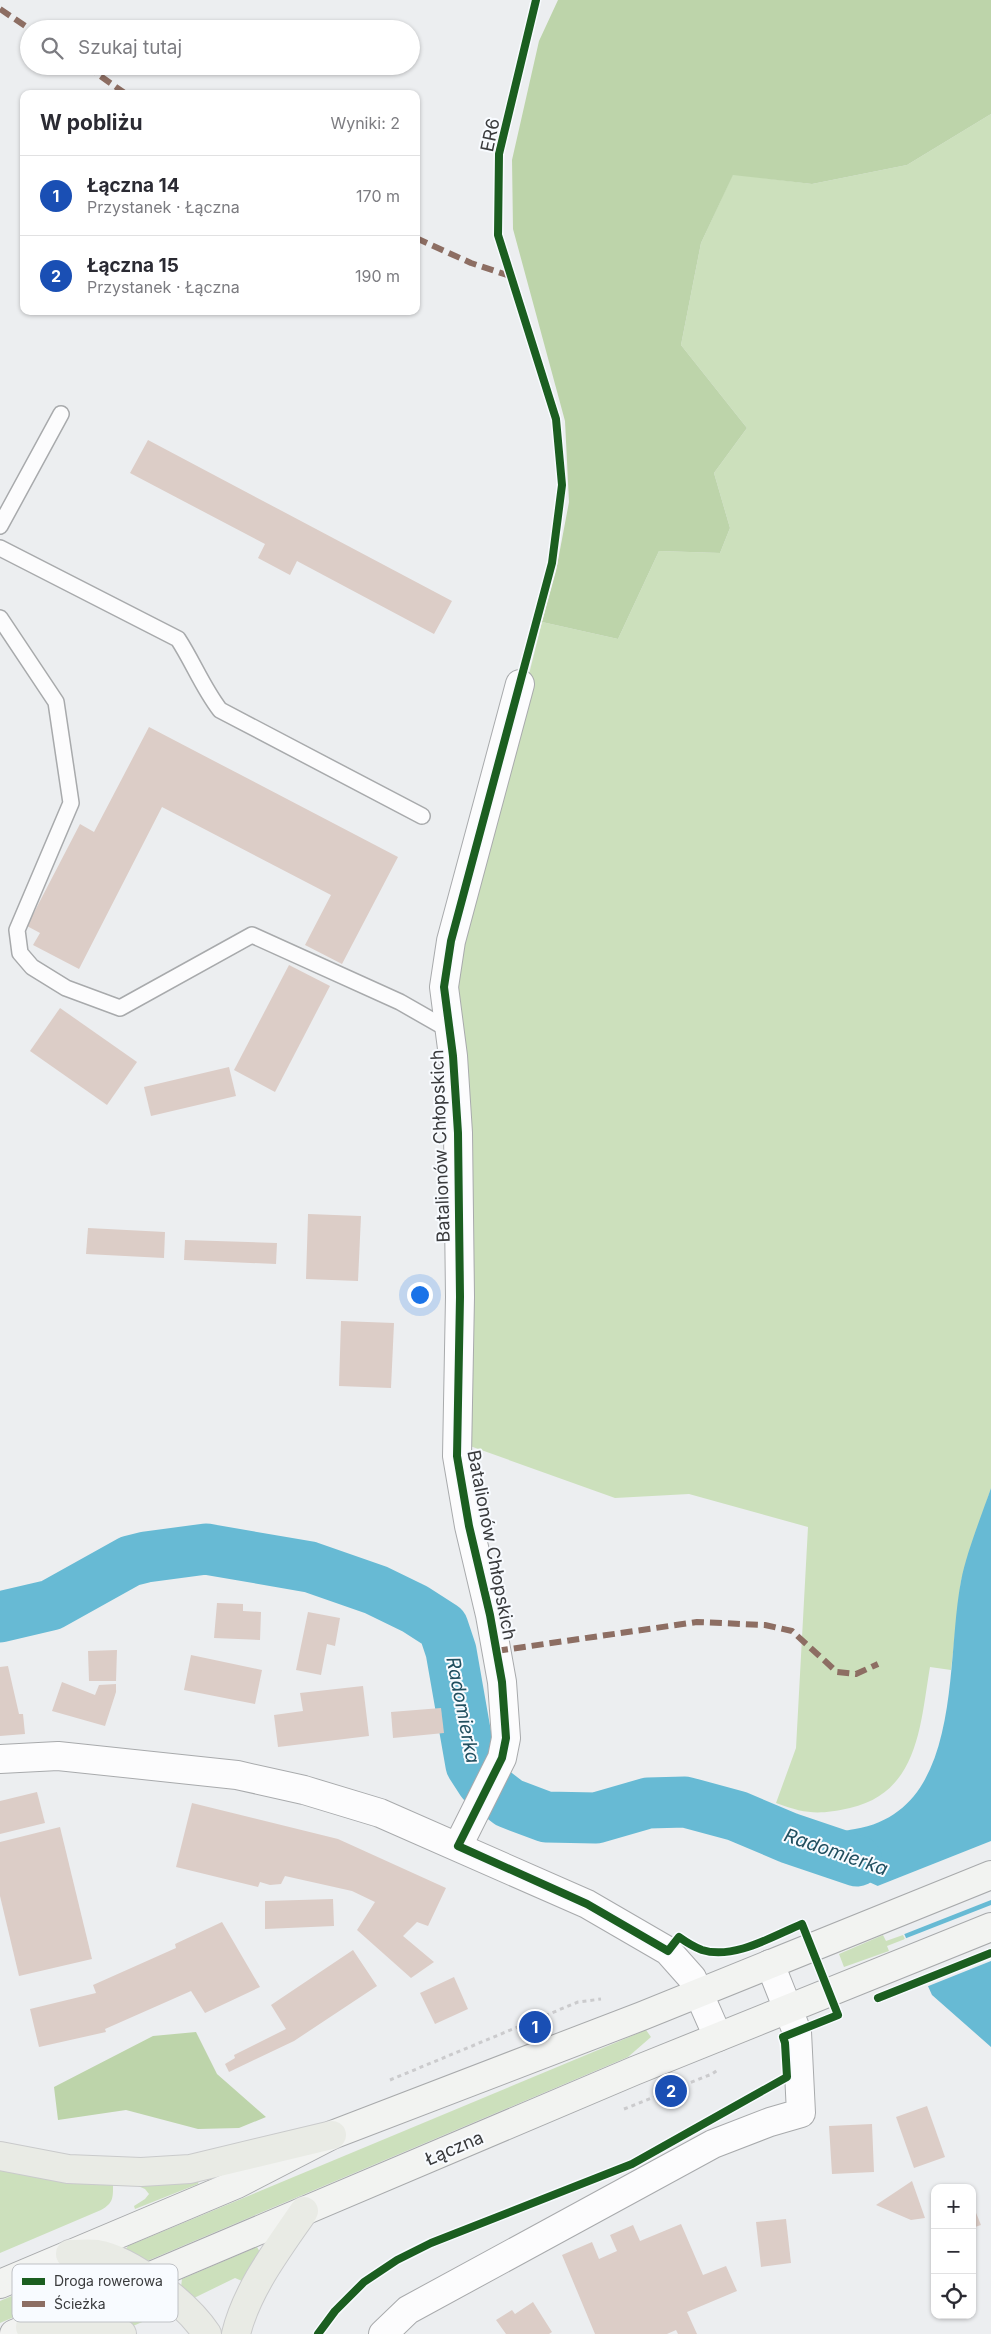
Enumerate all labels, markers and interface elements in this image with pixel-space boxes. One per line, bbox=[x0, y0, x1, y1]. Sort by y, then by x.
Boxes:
search box bbox=[20, 20, 420, 75]
icon: search bbox=[38, 34, 66, 62]
text: Szukaj tutaj bbox=[78, 36, 182, 59]
text: W pobliżu bbox=[40, 110, 143, 135]
text: Wyniki: 2 bbox=[330, 113, 400, 133]
street label: ER6 bbox=[476, 116, 504, 154]
text: Łączna 14 bbox=[87, 174, 180, 197]
text: 1 bbox=[53, 186, 59, 206]
text: 170 m bbox=[356, 186, 400, 206]
text: Przystanek · Łączna bbox=[87, 197, 240, 217]
text: Łączna 15 bbox=[87, 254, 179, 277]
text: 2 bbox=[51, 266, 61, 286]
text: 190 m bbox=[355, 266, 400, 286]
text: Przystanek · Łączna bbox=[87, 277, 240, 297]
street label: Batalionów Chłopskich bbox=[426, 1049, 454, 1243]
your location bbox=[407, 1282, 433, 1308]
street label: Batalionów Chłopskich bbox=[463, 1448, 521, 1642]
water label: Radomierka bbox=[441, 1655, 485, 1766]
water label: Radomierka bbox=[781, 1824, 891, 1881]
pin: 1 bbox=[519, 2008, 551, 2046]
pin: 2 bbox=[655, 2072, 687, 2110]
street label: Łączna bbox=[422, 2126, 486, 2170]
map controls bbox=[931, 2184, 976, 2319]
button: + bbox=[931, 2184, 976, 2229]
button: − bbox=[931, 2229, 976, 2274]
legend bbox=[12, 2264, 178, 2322]
text: Droga rowerowa bbox=[54, 2272, 163, 2289]
button: locate bbox=[931, 2274, 976, 2319]
text: Ścieżka bbox=[54, 2295, 106, 2312]

